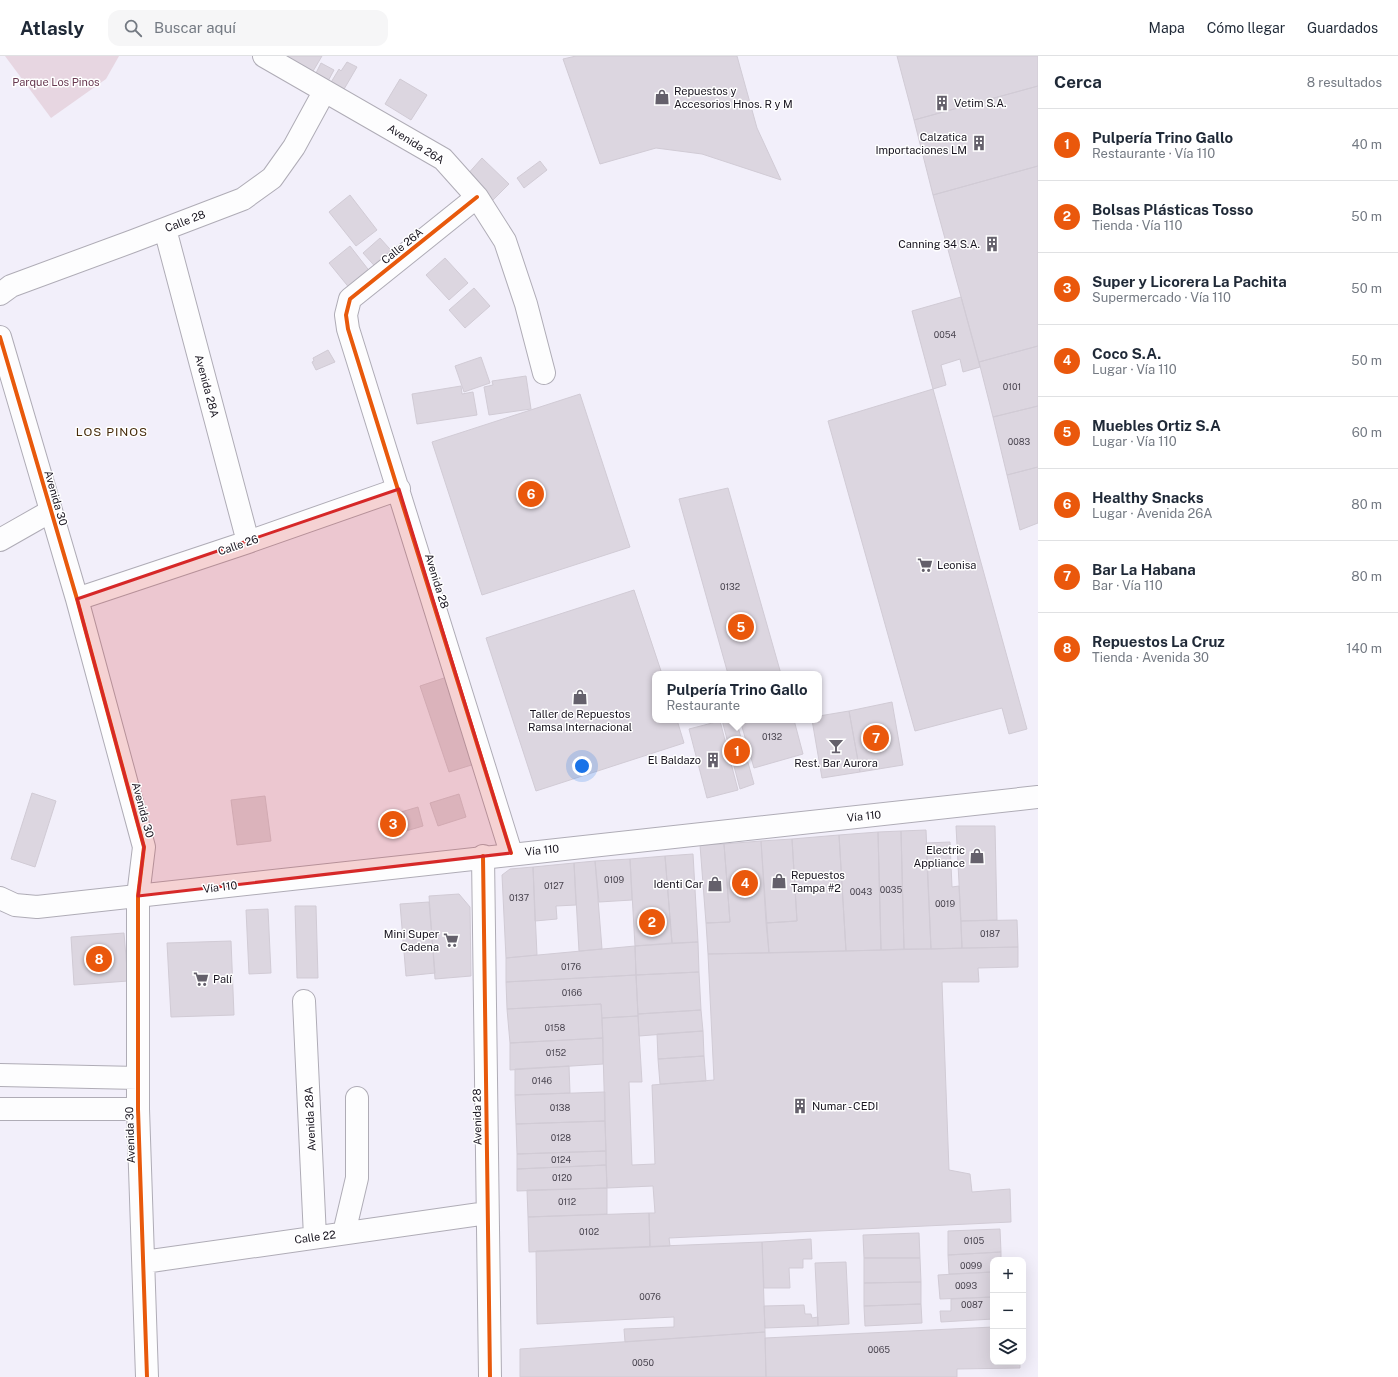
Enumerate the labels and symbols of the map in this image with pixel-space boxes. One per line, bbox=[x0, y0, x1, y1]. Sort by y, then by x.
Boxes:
park label: Parque Los Pinos bbox=[12, 76, 100, 88]
place label: Repuestos y Accesorios Hnos. R y M bbox=[674, 85, 793, 110]
shop icon: Repuestos y Accesorios Hnos. R y M bbox=[653, 88, 671, 106]
building icon: Vetim S.A. bbox=[933, 94, 951, 112]
place label: Vetim S.A. bbox=[954, 97, 1006, 109]
street label: Avenida 26A bbox=[386, 122, 447, 166]
place label: Calzatica Importaciones LM bbox=[875, 131, 967, 156]
building icon: Calzatica Importaciones LM bbox=[970, 134, 988, 152]
street label: Calle 28 bbox=[163, 208, 207, 234]
street label: Calle 26A bbox=[379, 226, 425, 266]
building icon: Canning 34 S.A. bbox=[983, 235, 1001, 253]
place label: Canning 34 S.A. bbox=[898, 238, 980, 250]
house number: 0054 bbox=[934, 329, 957, 340]
street label: Avenida 28A bbox=[193, 353, 221, 419]
house number: 0101 bbox=[1003, 381, 1021, 392]
district label: LOS PINOS bbox=[76, 425, 148, 439]
house number: 0083 bbox=[1008, 436, 1030, 447]
street label: Avenida 30 bbox=[42, 469, 70, 527]
pin: 6 bbox=[518, 479, 544, 509]
street label: Calle 26 bbox=[216, 532, 260, 558]
street label: Avenida 28 bbox=[423, 552, 451, 610]
supermarket icon: Leonisa bbox=[916, 556, 934, 574]
place label: Leonisa bbox=[937, 559, 976, 571]
house number: 0132 bbox=[720, 581, 740, 592]
pin: 5 bbox=[728, 612, 754, 642]
shop icon: Taller de Repuestos Ramsa Internacional bbox=[571, 688, 589, 706]
place label: Taller de Repuestos Ramsa Internacional bbox=[528, 708, 632, 733]
pin: 7 bbox=[863, 723, 889, 753]
house number: 0132 bbox=[762, 731, 782, 742]
pin: 1 bbox=[724, 736, 750, 766]
bar icon: Rest. Bar Aurora bbox=[827, 737, 845, 755]
building icon: El Baldazo bbox=[704, 751, 722, 769]
place label: El Baldazo bbox=[648, 754, 701, 766]
your location bbox=[572, 756, 592, 776]
place label: Rest. Bar Aurora bbox=[794, 757, 878, 769]
street label: Avenida 30 bbox=[130, 781, 156, 839]
street label: Vía 110 bbox=[846, 808, 882, 824]
pin: 3 bbox=[380, 809, 406, 839]
street label: Vía 110 bbox=[524, 842, 560, 858]
place label: Electric Appliance bbox=[913, 844, 965, 869]
shop icon: Electric Appliance bbox=[968, 847, 986, 865]
pin: 4 bbox=[732, 868, 758, 898]
place label: Repuestos Tampa #2 bbox=[791, 869, 845, 894]
shop icon: Repuestos Tampa #2 bbox=[770, 872, 788, 890]
house number: 0109 bbox=[604, 874, 624, 885]
shop icon: Identi Car bbox=[706, 875, 724, 893]
place label: Identi Car bbox=[654, 878, 703, 890]
street label: Vía 110 bbox=[202, 879, 238, 895]
house number: 0127 bbox=[544, 880, 564, 891]
house number: 0035 bbox=[880, 884, 902, 895]
house number: 0043 bbox=[850, 886, 872, 897]
house number: 0137 bbox=[509, 892, 529, 903]
house number: 0019 bbox=[935, 898, 955, 909]
pin: 2 bbox=[639, 907, 665, 937]
place label: Mini Super Cadena bbox=[384, 928, 439, 953]
house number: 0187 bbox=[980, 928, 1000, 939]
supermarket icon: Mini Super Cadena bbox=[442, 931, 460, 949]
pin: 8 bbox=[86, 944, 112, 974]
house number: 0176 bbox=[561, 961, 581, 972]
supermarket icon: Palí bbox=[192, 970, 210, 988]
place label: Palí bbox=[213, 973, 232, 985]
house number: 0166 bbox=[562, 987, 583, 998]
house number: 0158 bbox=[545, 1022, 566, 1033]
house number: 0152 bbox=[546, 1047, 566, 1058]
house number: 0146 bbox=[532, 1075, 553, 1086]
street label: Avenida 28A bbox=[302, 1086, 318, 1152]
street label: Avenida 28 bbox=[471, 1088, 483, 1146]
building icon: Numar - CEDI bbox=[791, 1097, 809, 1115]
place label: Numar - CEDI bbox=[812, 1100, 878, 1112]
house number: 0138 bbox=[550, 1102, 570, 1113]
street label: Avenida 30 bbox=[123, 1106, 137, 1164]
house number: 0128 bbox=[551, 1132, 571, 1143]
house number: 0124 bbox=[551, 1154, 571, 1165]
house number: 0120 bbox=[552, 1172, 573, 1183]
house number: 0112 bbox=[558, 1196, 576, 1207]
house number: 0102 bbox=[579, 1226, 599, 1237]
street label: Calle 22 bbox=[293, 1228, 337, 1246]
house number: 0105 bbox=[964, 1235, 984, 1246]
house number: 0099 bbox=[960, 1260, 982, 1271]
house number: 0093 bbox=[955, 1280, 977, 1291]
house number: 0076 bbox=[639, 1291, 661, 1302]
house number: 0087 bbox=[961, 1299, 983, 1310]
house number: 0065 bbox=[868, 1344, 890, 1355]
house number: 0050 bbox=[632, 1357, 655, 1368]

